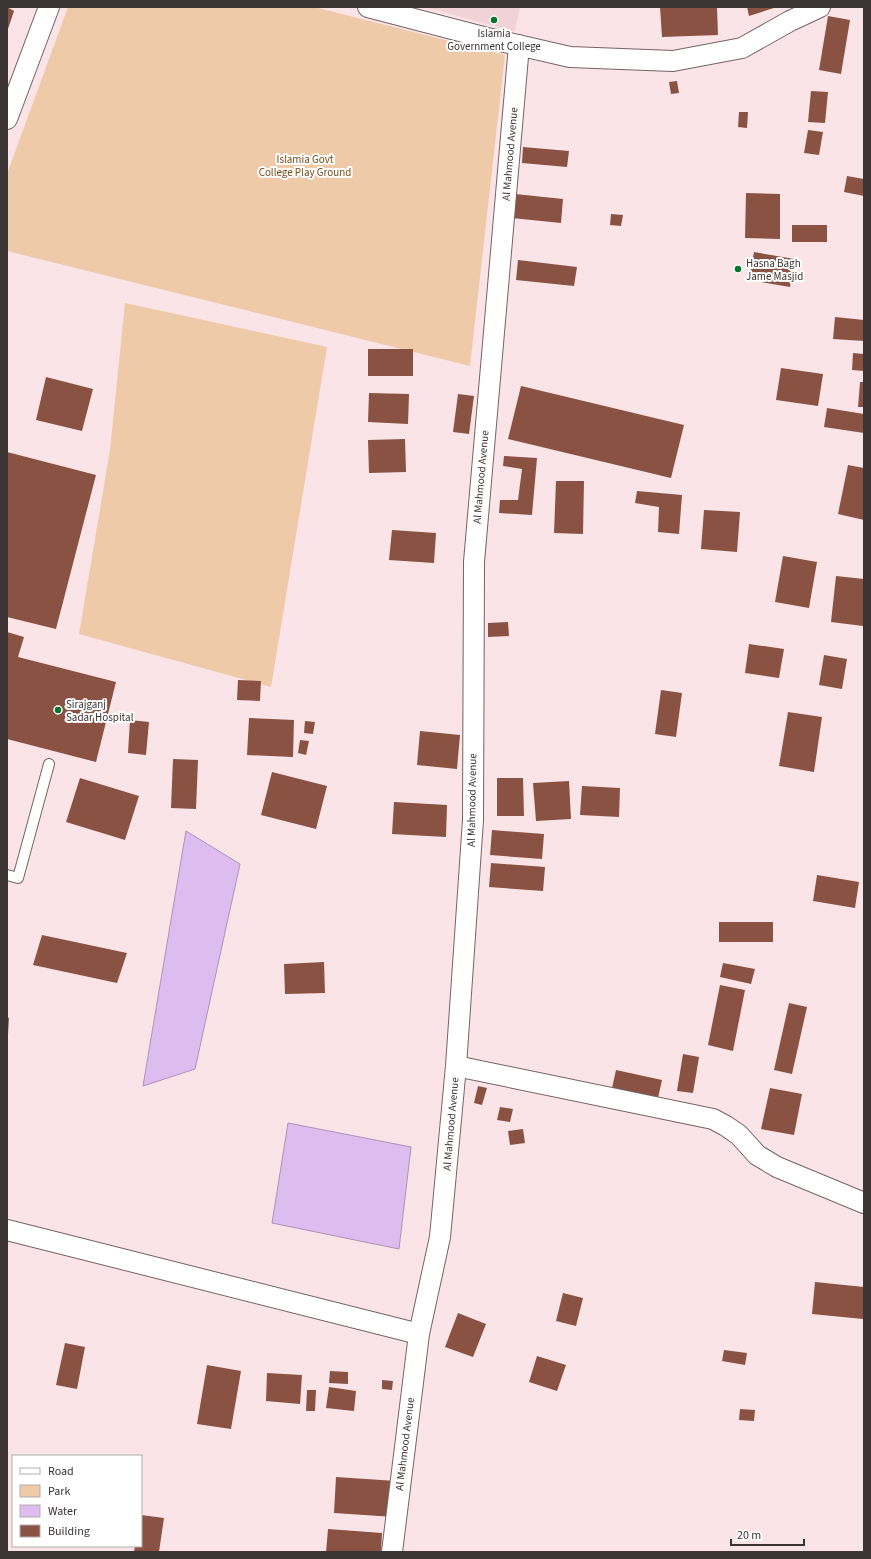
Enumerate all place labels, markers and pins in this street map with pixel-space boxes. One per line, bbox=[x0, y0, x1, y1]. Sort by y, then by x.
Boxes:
marker: Islamia Government College bbox=[489, 15, 499, 25]
place label: Islamia Government College bbox=[447, 26, 541, 54]
place label: Hasna Bagh Jame Masjid bbox=[746, 256, 803, 284]
marker: Hasna Bagh Jame Masjid bbox=[733, 264, 743, 274]
place label: Sirajganj Sadar Hospital bbox=[66, 697, 134, 725]
marker: Sirajganj Sadar Hospital bbox=[53, 705, 63, 715]

